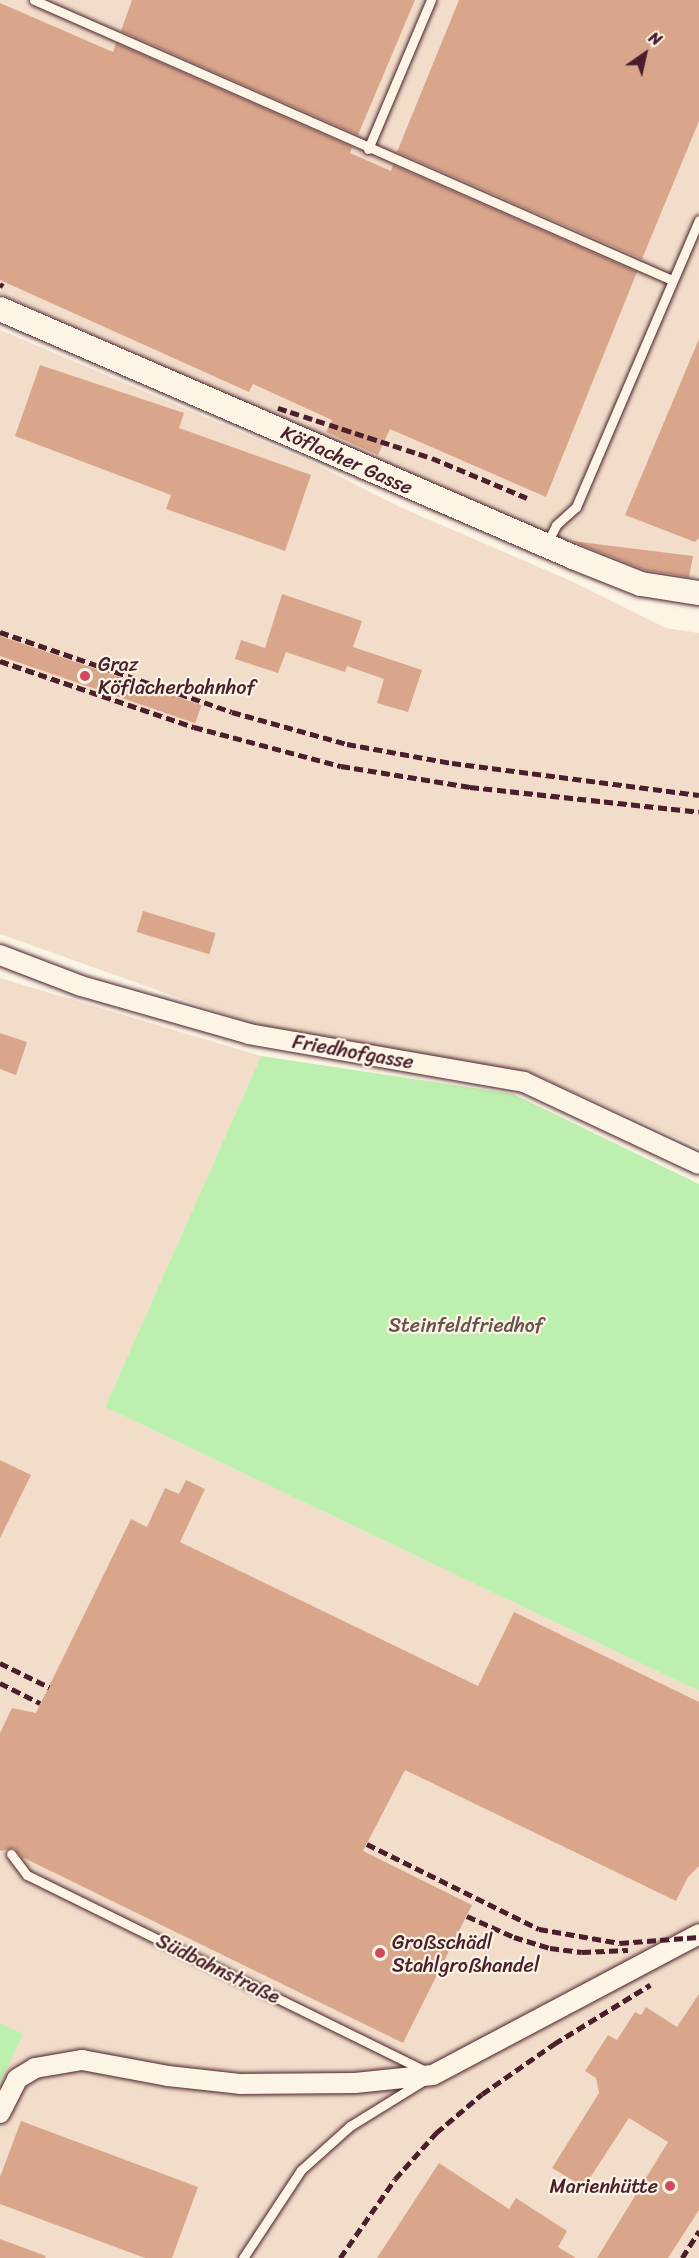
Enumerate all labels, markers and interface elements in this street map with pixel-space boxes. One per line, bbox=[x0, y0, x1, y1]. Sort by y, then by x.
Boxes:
north arrow bbox=[615, 24, 675, 84]
text: N bbox=[643, 24, 668, 54]
street label: Köflacher Gasse bbox=[277, 420, 417, 500]
place label: Graz Köflacherbahnhof bbox=[98, 652, 255, 699]
marker: Graz Köflacherbahnhof bbox=[76, 667, 94, 685]
street label: Friedhofgasse bbox=[291, 1030, 415, 1074]
park label: Steinfeldfriedhof bbox=[389, 1313, 543, 1337]
street label: Südbahnstraße bbox=[152, 1929, 284, 2009]
place label: Großschädl Stahlgroßhandel bbox=[392, 1930, 540, 1977]
marker: Großschädl Stahlgroßhandel bbox=[373, 1946, 387, 1960]
place label: Marienhütte bbox=[550, 2174, 658, 2198]
marker: Marienhütte bbox=[663, 2179, 677, 2193]

